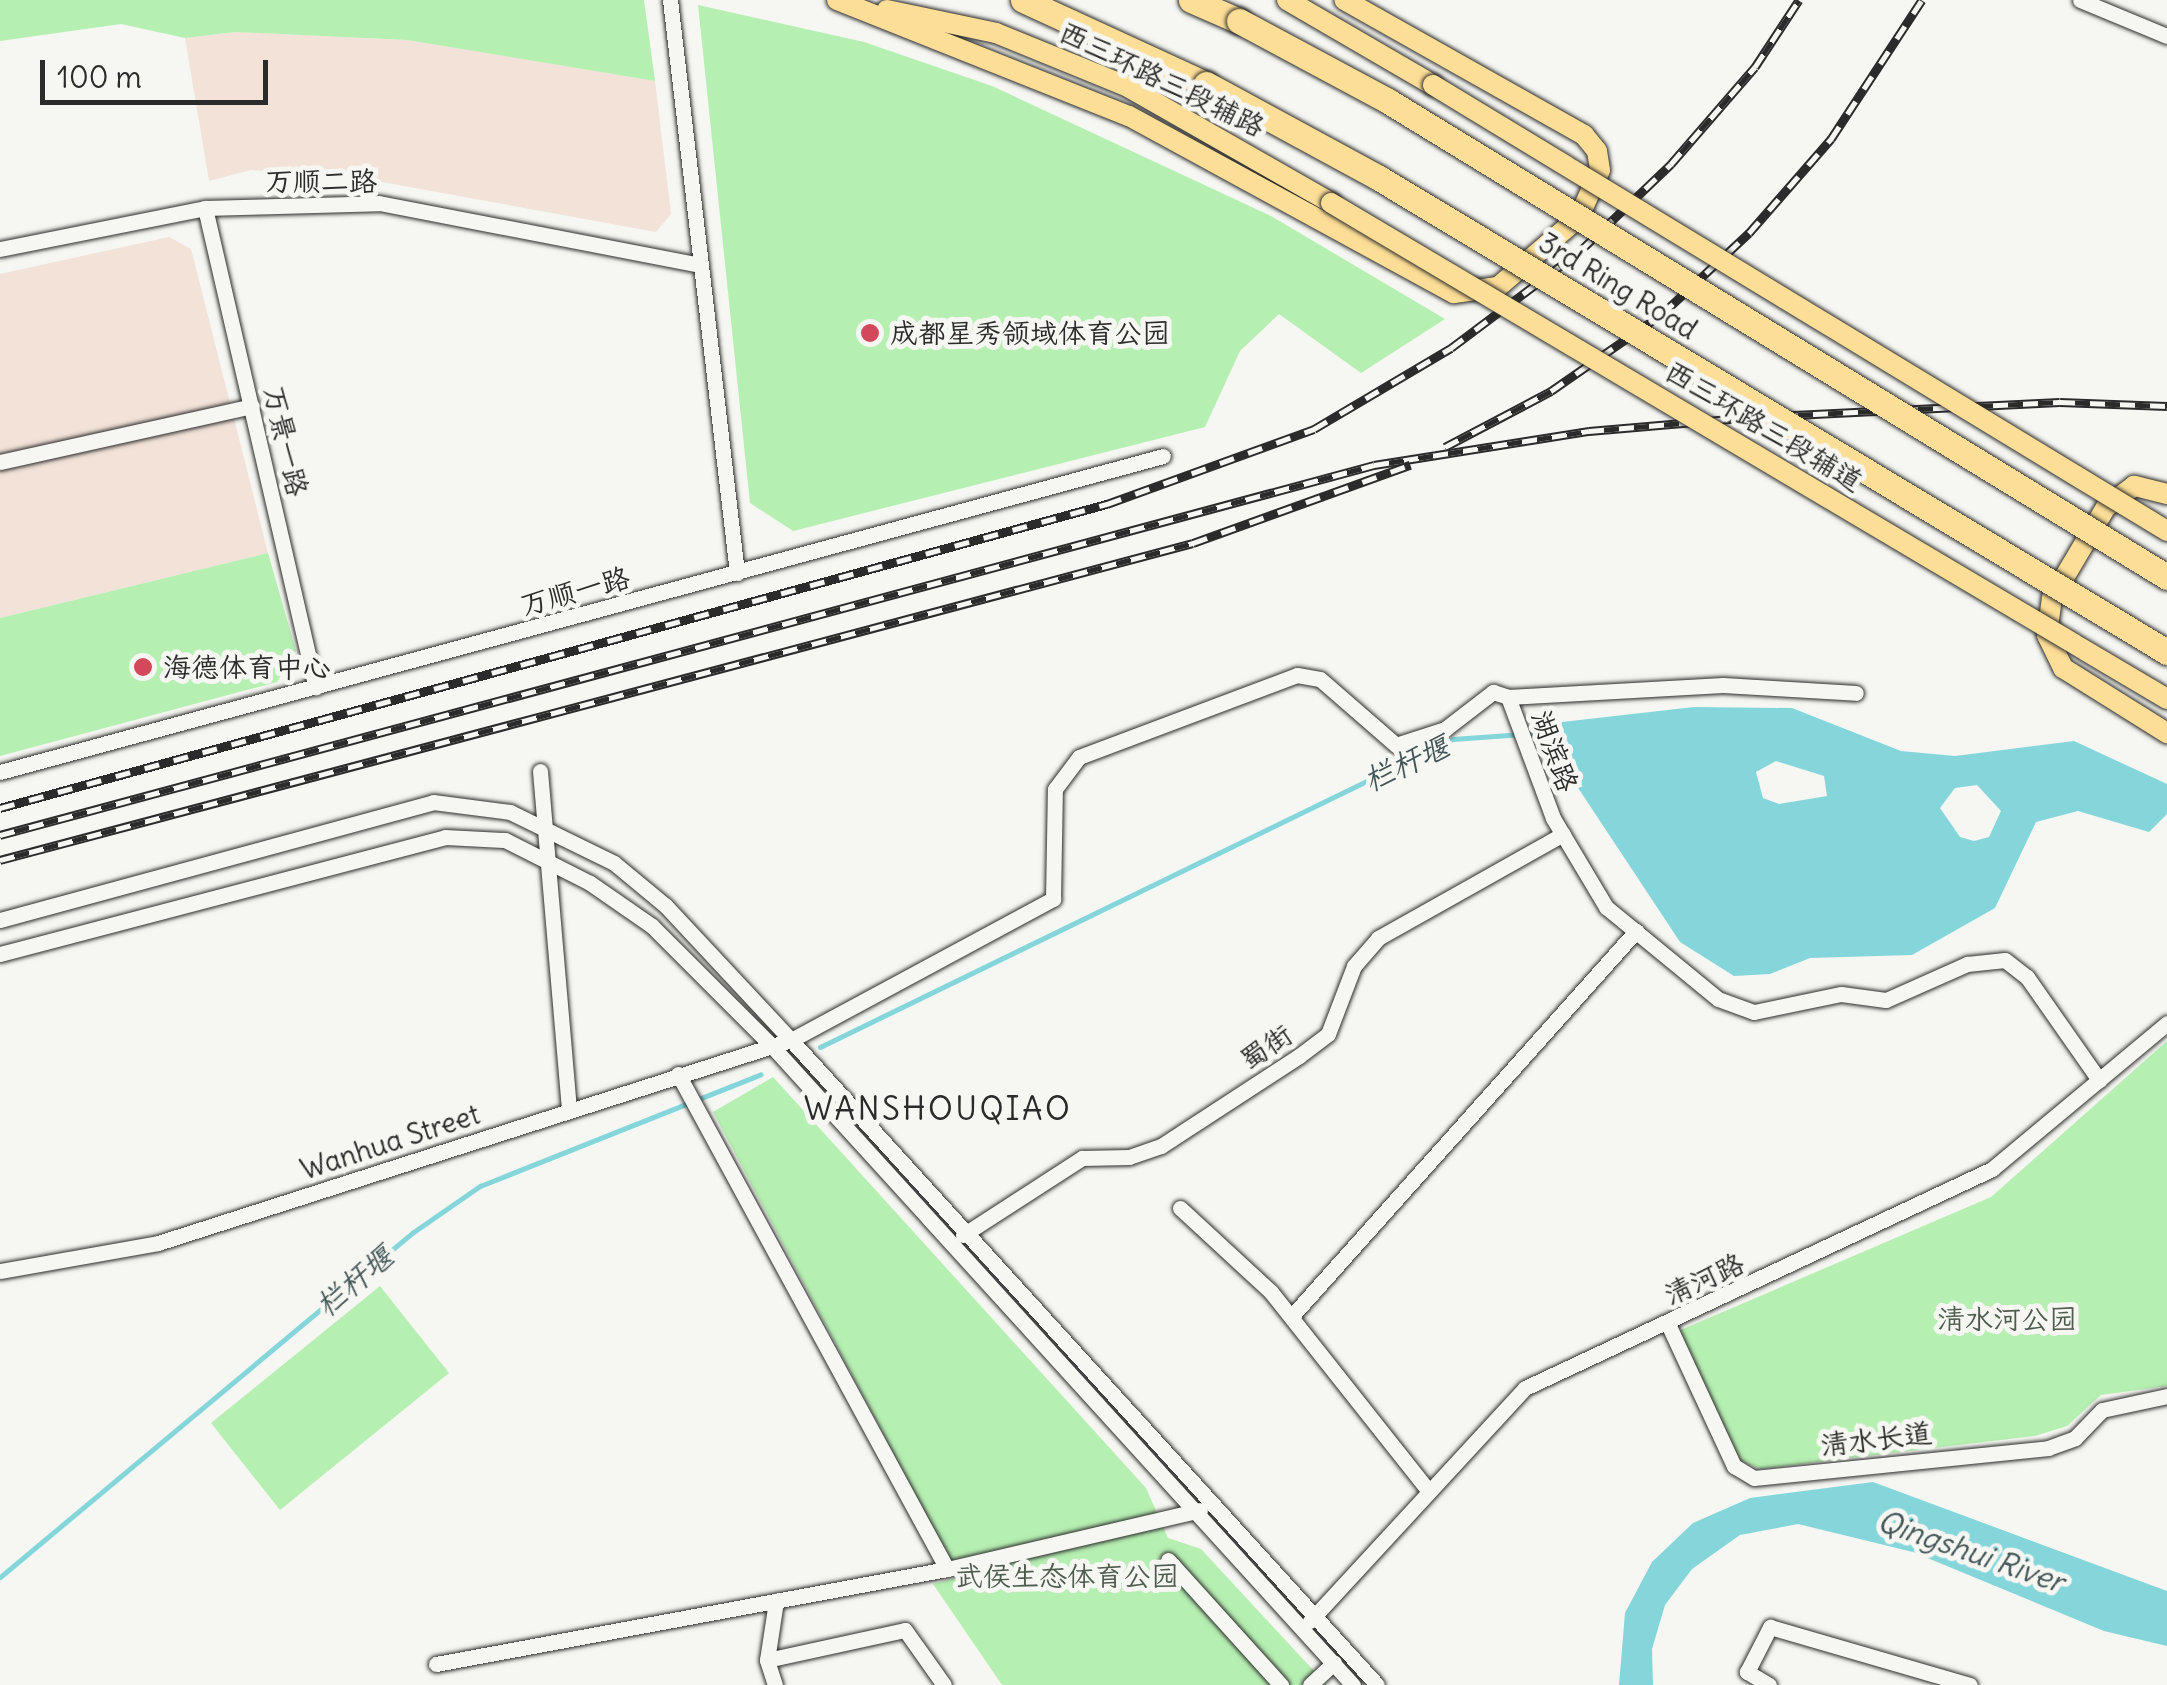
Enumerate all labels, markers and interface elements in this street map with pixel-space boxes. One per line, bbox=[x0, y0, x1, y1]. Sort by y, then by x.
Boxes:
street label: 西三环路三段辅路 bbox=[1054, 15, 1270, 143]
scale bar bbox=[45, 40, 272, 102]
text: 100 m bbox=[57, 58, 142, 96]
street label: 万顺二路 bbox=[265, 164, 377, 198]
street label: 3rd Ring Road bbox=[1533, 226, 1703, 346]
place label: 成都星秀领域体育公园 bbox=[890, 316, 1170, 350]
marker: 成都星秀领域体育公园 bbox=[859, 322, 881, 344]
street label: 西三环路三段辅道 bbox=[1659, 354, 1869, 498]
street label: 万景一路 bbox=[257, 383, 315, 499]
street label: 万顺一路 bbox=[517, 560, 633, 622]
place label: 海德体育中心 bbox=[163, 650, 331, 684]
marker: 海德体育中心 bbox=[132, 656, 154, 678]
street label: 湖滨路 bbox=[1525, 706, 1585, 796]
water label: 栏杆堰 bbox=[1358, 728, 1454, 798]
street label: 蜀街 bbox=[1233, 1017, 1299, 1077]
district label: WANSHOUQIAO bbox=[804, 1090, 1072, 1128]
street label: Wanhua Street bbox=[296, 1097, 484, 1187]
water label: 栏杆堰 bbox=[308, 1238, 400, 1324]
street label: 清河路 bbox=[1659, 1246, 1749, 1312]
park label: 清水河公园 bbox=[1937, 1302, 2077, 1336]
street label: 清水长道 bbox=[1818, 1416, 1934, 1462]
water label: Qingshui River bbox=[1873, 1502, 2069, 1600]
park label: 武侯生态体育公园 bbox=[955, 1559, 1179, 1593]

